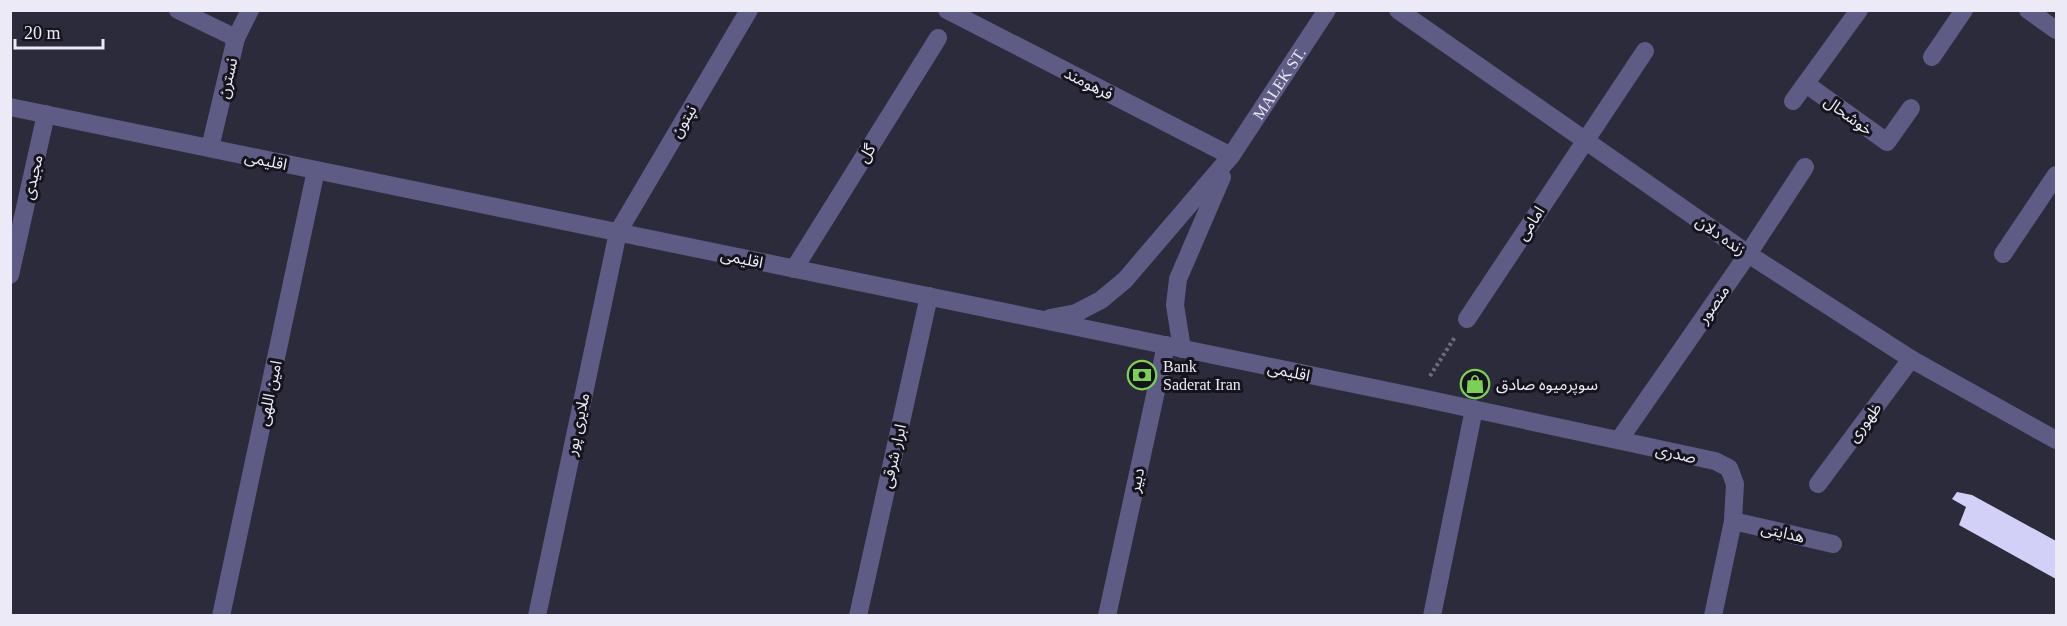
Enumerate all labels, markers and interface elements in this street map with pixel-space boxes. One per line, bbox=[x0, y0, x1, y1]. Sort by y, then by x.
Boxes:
scale bar bbox=[15, 12, 104, 50]
text: 20 m bbox=[24, 23, 61, 43]
street label: MALEK ST. bbox=[1249, 45, 1309, 123]
street label: نسترن bbox=[215, 56, 241, 100]
street label: فرهومند bbox=[1061, 64, 1116, 104]
street label: خوشحال bbox=[1820, 92, 1876, 140]
street label: نپتون bbox=[667, 102, 701, 142]
street label: گل bbox=[854, 141, 880, 166]
street label: اقلیمی bbox=[243, 148, 289, 174]
street label: مجیدی bbox=[19, 153, 47, 201]
street label: امامی bbox=[1513, 203, 1548, 244]
street label: زنده دلان bbox=[1692, 212, 1749, 259]
street label: اقلیمی bbox=[719, 246, 765, 272]
street label: منصور bbox=[1694, 282, 1733, 328]
place label: Bank Saderat Iran bbox=[1163, 358, 1241, 393]
street label: امین اللهی bbox=[254, 359, 286, 428]
bank icon: Bank Saderat Iran bbox=[1126, 359, 1158, 391]
street label: اقلیمی bbox=[1266, 359, 1312, 385]
shop icon: سوپرمیوه صادق bbox=[1459, 368, 1491, 400]
place label: سوپرمیوه صادق bbox=[1496, 376, 1598, 395]
street label: ملایری پور bbox=[562, 391, 594, 458]
street label: ظهوری bbox=[1844, 399, 1885, 446]
street label: ابرار شرقی bbox=[878, 423, 910, 490]
street label: صدری bbox=[1654, 441, 1698, 467]
street label: دبیر bbox=[1125, 466, 1148, 495]
street label: هدایتی bbox=[1759, 519, 1806, 547]

